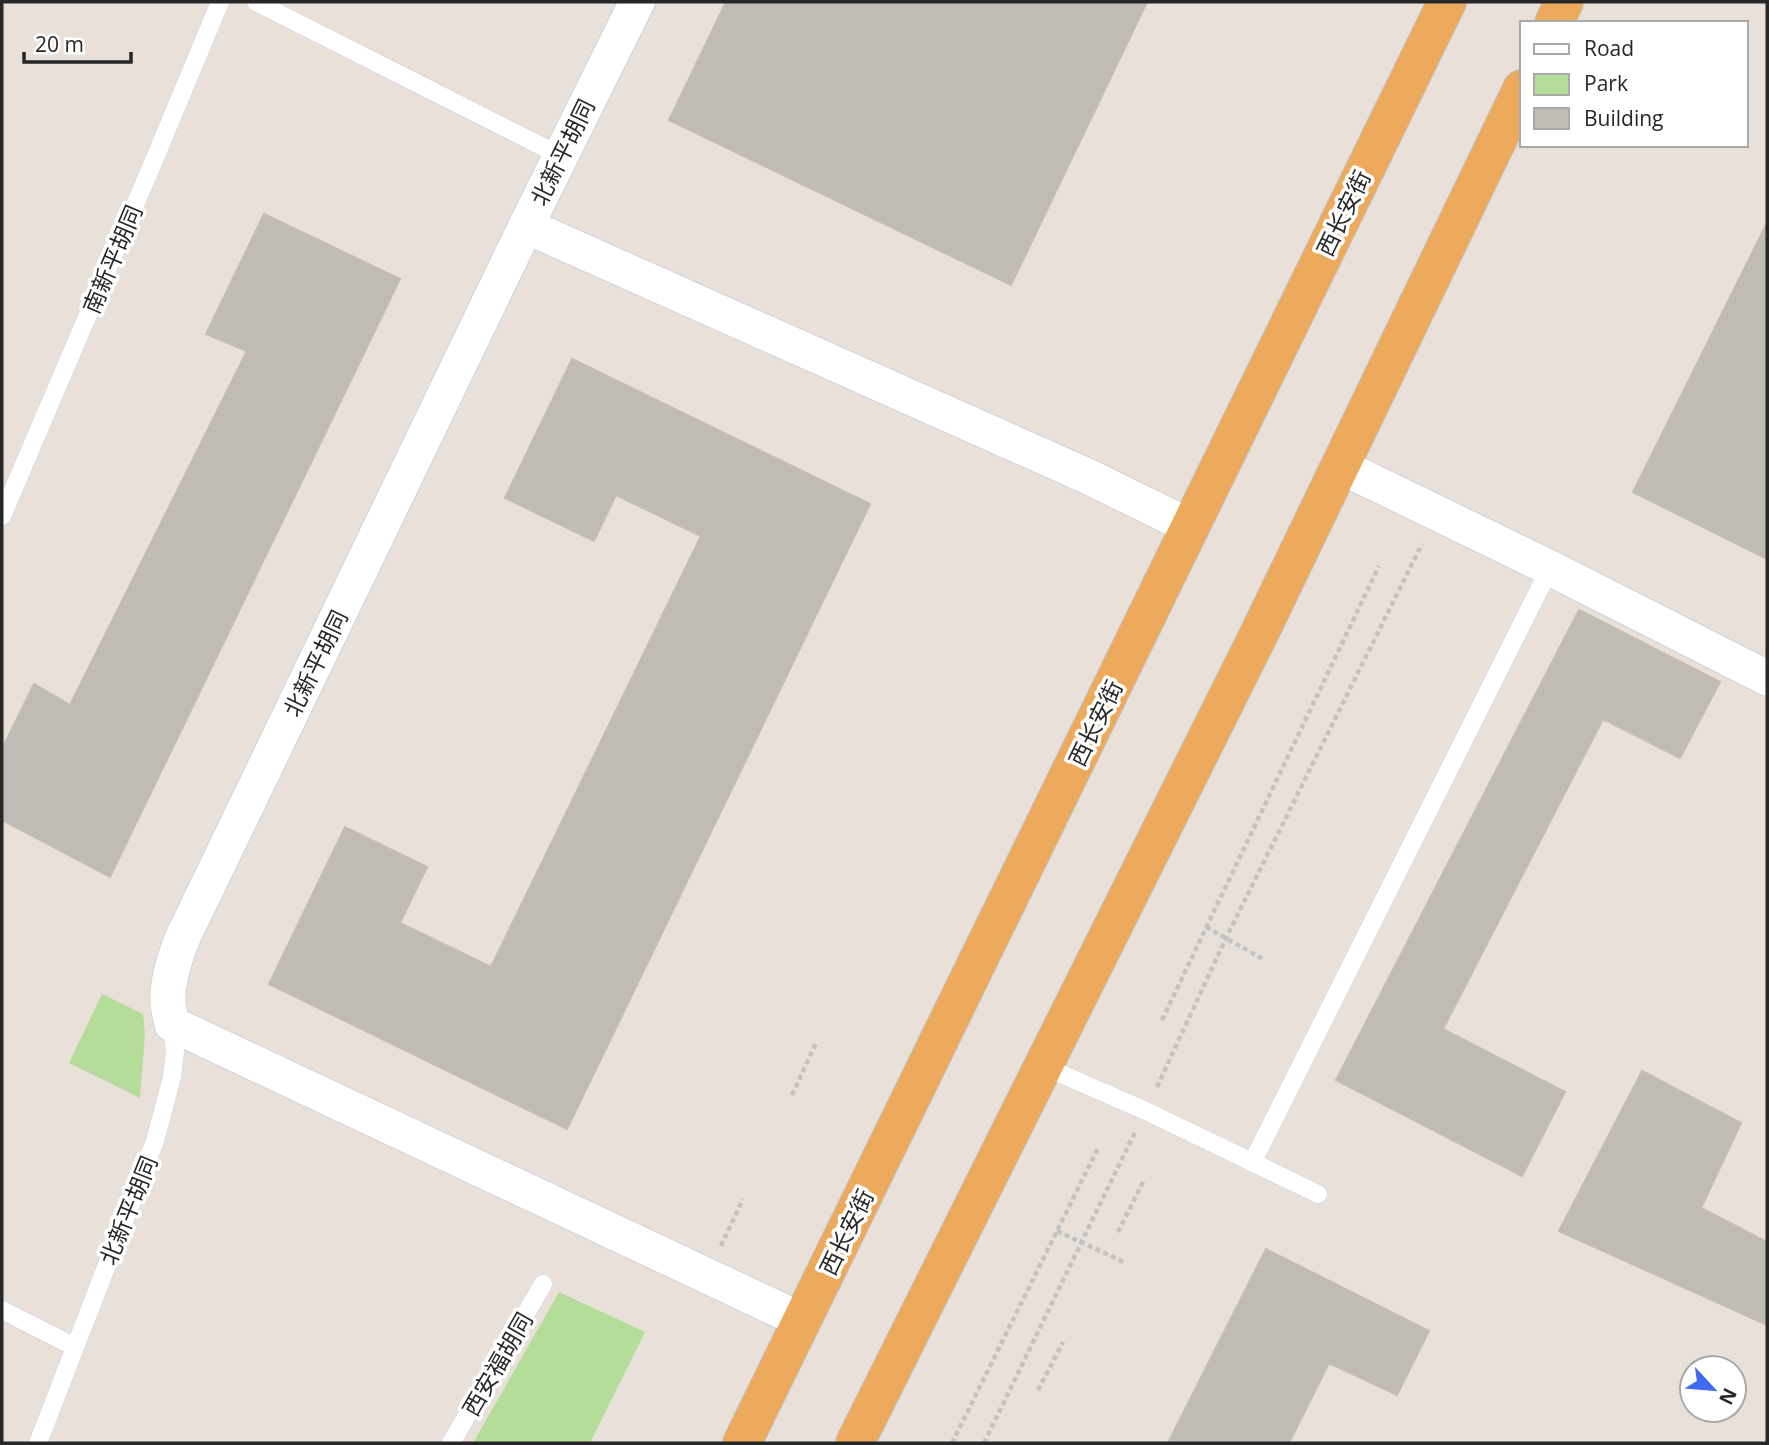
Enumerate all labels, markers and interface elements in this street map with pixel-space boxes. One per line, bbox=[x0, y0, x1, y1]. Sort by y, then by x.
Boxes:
scale bar bbox=[24, 21, 131, 65]
legend bbox=[1520, 21, 1748, 147]
text: 20 m bbox=[35, 30, 84, 58]
text: Road bbox=[1584, 34, 1634, 62]
text: Park bbox=[1584, 69, 1628, 97]
street label: 北新平胡同 bbox=[522, 93, 602, 211]
text: Building bbox=[1584, 104, 1663, 132]
street label: 西长安街 bbox=[1308, 165, 1378, 261]
street label: 南新平胡同 bbox=[75, 200, 149, 318]
street label: 北新平胡同 bbox=[275, 604, 355, 722]
street label: 西长安街 bbox=[1060, 675, 1130, 771]
street label: 北新平胡同 bbox=[92, 1151, 164, 1269]
street label: 西长安街 bbox=[811, 1184, 881, 1280]
street label: 西安福胡同 bbox=[454, 1306, 540, 1422]
north arrow bbox=[1678, 1354, 1748, 1424]
text: N bbox=[1713, 1384, 1743, 1409]

